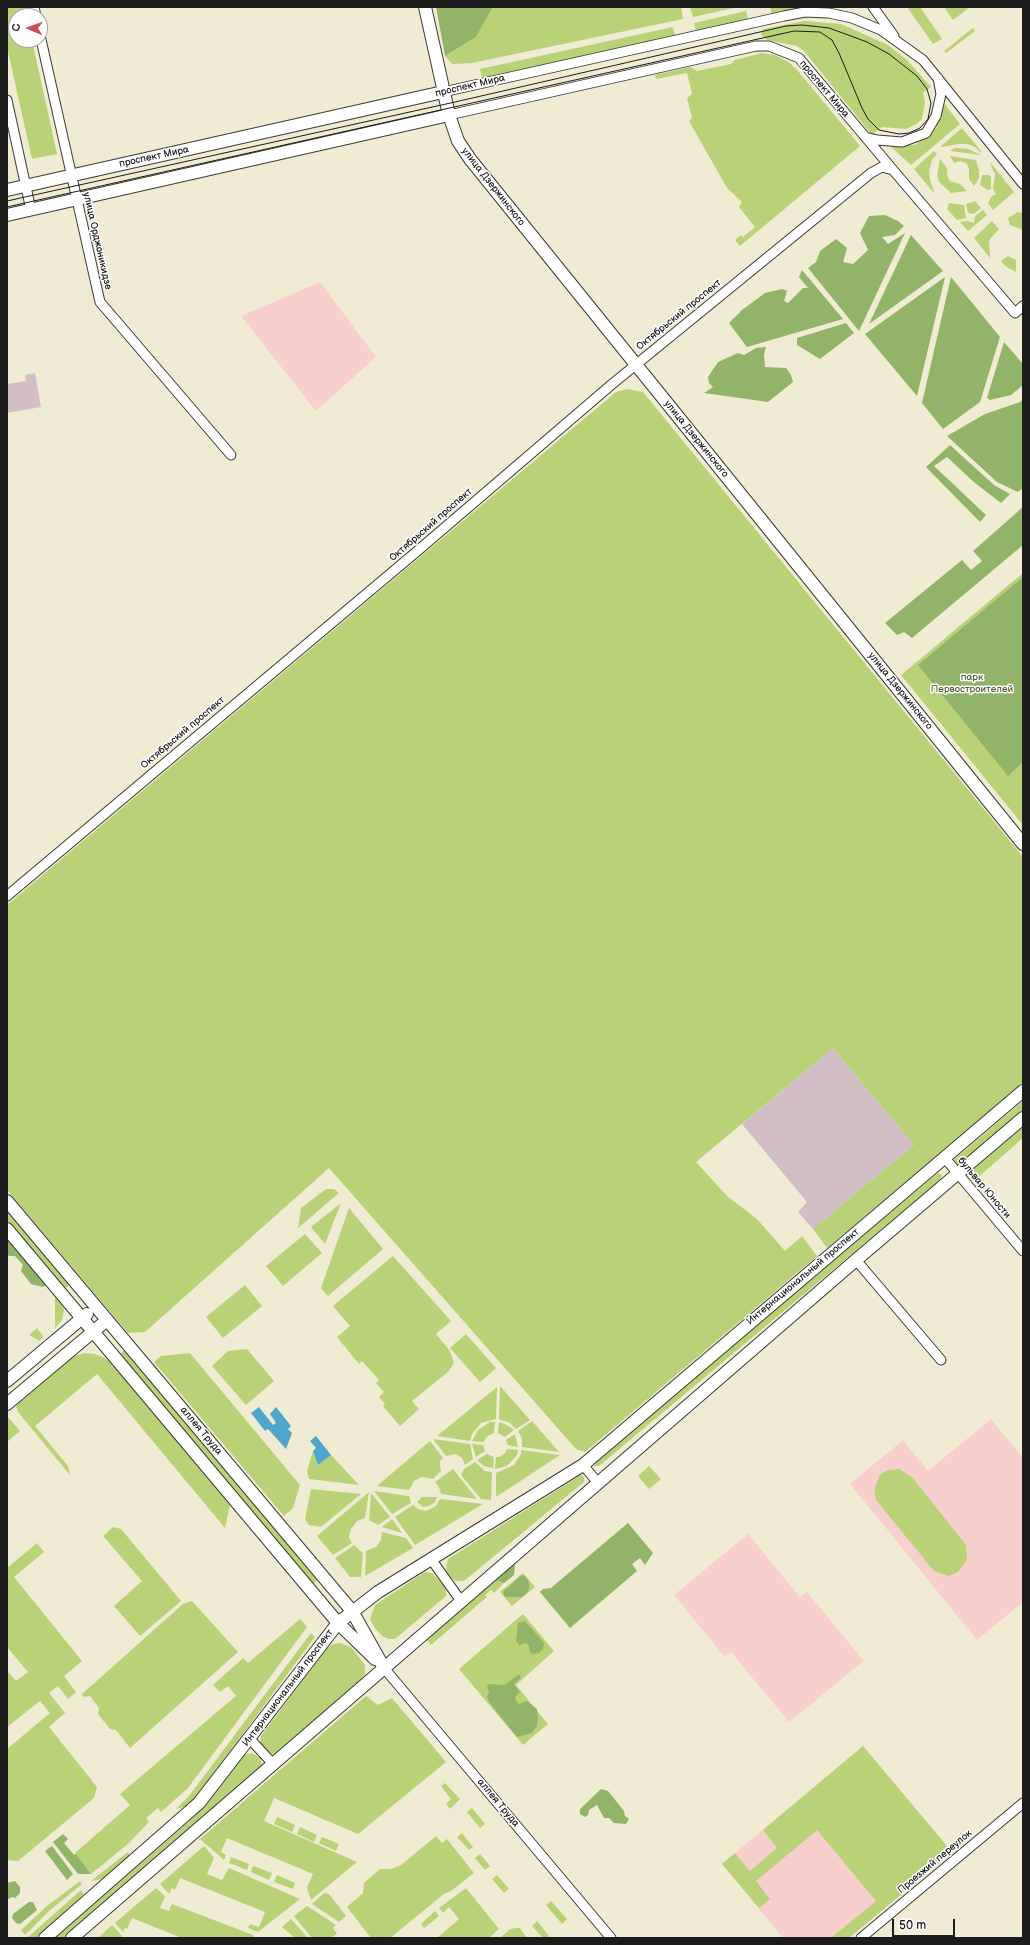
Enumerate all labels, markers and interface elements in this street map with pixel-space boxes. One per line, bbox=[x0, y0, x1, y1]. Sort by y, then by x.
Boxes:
north arrow bbox=[8, 8, 48, 48]
text: С bbox=[10, 24, 23, 32]
street label: проспект Мира bbox=[797, 58, 851, 120]
street label: проспект Мира bbox=[434, 72, 506, 100]
street label: проспект Мира bbox=[118, 144, 190, 170]
street label: улица Дзержинского bbox=[459, 146, 527, 228]
street label: улица Орджоникидзе bbox=[80, 191, 114, 291]
street label: Октябрьский проспект bbox=[634, 277, 724, 353]
street label: улица Дзержинского bbox=[661, 398, 731, 480]
street label: Октябрьский проспект bbox=[387, 486, 475, 564]
street label: улица Дзержинского bbox=[865, 650, 935, 732]
park label: парк Первостроителей bbox=[931, 671, 1013, 694]
street label: Октябрьский проспект bbox=[139, 694, 227, 772]
street label: бульвар Юности bbox=[955, 1155, 1013, 1221]
street label: Интернациональный проспект bbox=[744, 1226, 862, 1328]
street label: аллея Труда bbox=[177, 1404, 225, 1458]
street label: Интернациональный проспект bbox=[240, 1627, 336, 1749]
street label: аллея Труда bbox=[474, 1776, 522, 1830]
street label: Проезжий переулок bbox=[895, 1827, 975, 1897]
scale bar bbox=[894, 1911, 957, 1937]
text: 50 m bbox=[899, 1918, 926, 1933]

